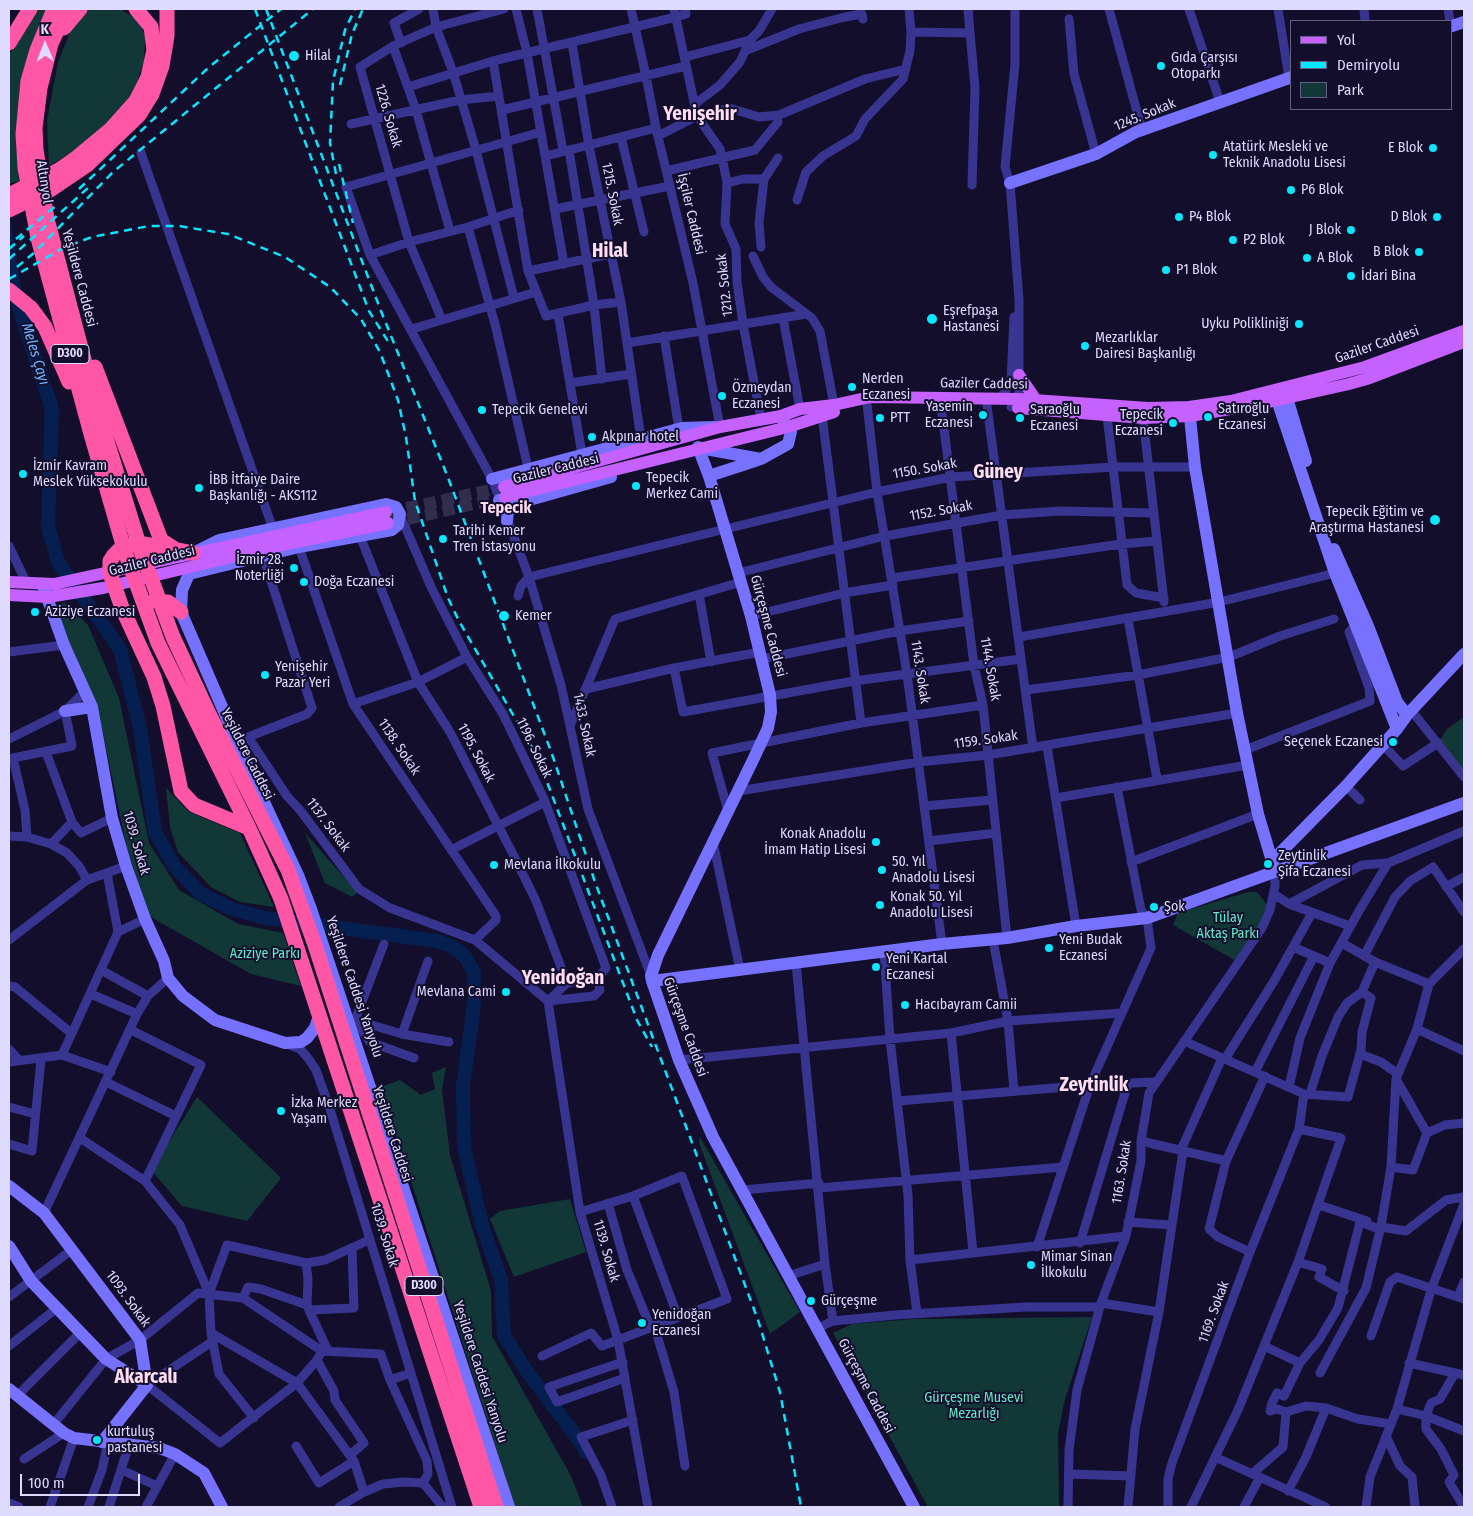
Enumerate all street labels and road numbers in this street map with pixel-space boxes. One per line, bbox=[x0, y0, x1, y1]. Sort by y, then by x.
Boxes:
street label: 1226. Sokak bbox=[371, 82, 405, 150]
street label: 1245. Sokak bbox=[1112, 95, 1178, 135]
street label: Altınyol bbox=[32, 159, 56, 205]
street label: 1215. Sokak bbox=[598, 161, 626, 227]
street label: İşçiler Caddesi bbox=[673, 172, 709, 256]
street label: Yeşildere Caddesi bbox=[58, 227, 100, 329]
street label: 1212. Sokak bbox=[713, 253, 737, 317]
street label: Gaziler Caddesi bbox=[1333, 323, 1421, 367]
road number: D300 bbox=[51, 344, 89, 364]
street label: Gaziler Caddesi bbox=[940, 375, 1028, 393]
street label: Gaziler Caddesi bbox=[511, 450, 601, 488]
street label: 1150. Sokak bbox=[892, 455, 958, 483]
street label: 1152. Sokak bbox=[908, 497, 974, 525]
street label: Gaziler Caddesi bbox=[107, 542, 197, 580]
street label: Gürçeşme Caddesi bbox=[746, 573, 790, 679]
street label: 1144. Sokak bbox=[976, 636, 1004, 702]
street label: 1143. Sokak bbox=[907, 639, 933, 705]
street label: 1433. Sokak bbox=[569, 691, 599, 759]
street label: Yeşildere Caddesi bbox=[217, 705, 277, 803]
street label: 1196. Sokak bbox=[512, 715, 556, 781]
street label: 1138. Sokak bbox=[374, 716, 424, 778]
street label: 1195. Sokak bbox=[454, 721, 498, 785]
street label: 1159. Sokak bbox=[953, 727, 1019, 753]
street label: 1137. Sokak bbox=[302, 795, 354, 855]
street label: 1039. Sokak bbox=[119, 809, 153, 877]
street label: Yeşildere Caddesi Yanyolu bbox=[322, 914, 386, 1060]
street label: Gürçeşme Caddesi bbox=[659, 975, 711, 1079]
street label: Yeşildere Caddesi bbox=[368, 1084, 416, 1184]
street label: 1163. Sokak bbox=[1109, 1139, 1135, 1205]
street label: 1039. Sokak bbox=[366, 1201, 402, 1269]
street label: 1139. Sokak bbox=[589, 1218, 623, 1284]
street label: 1093. Sokak bbox=[102, 1267, 154, 1331]
road number: D300 bbox=[405, 1276, 443, 1295]
street label: 1169. Sokak bbox=[1195, 1279, 1233, 1345]
street label: Yeşildere Caddesi Yanyolu bbox=[449, 1299, 511, 1445]
street label: Gürçeşme Caddesi bbox=[834, 1336, 898, 1436]

